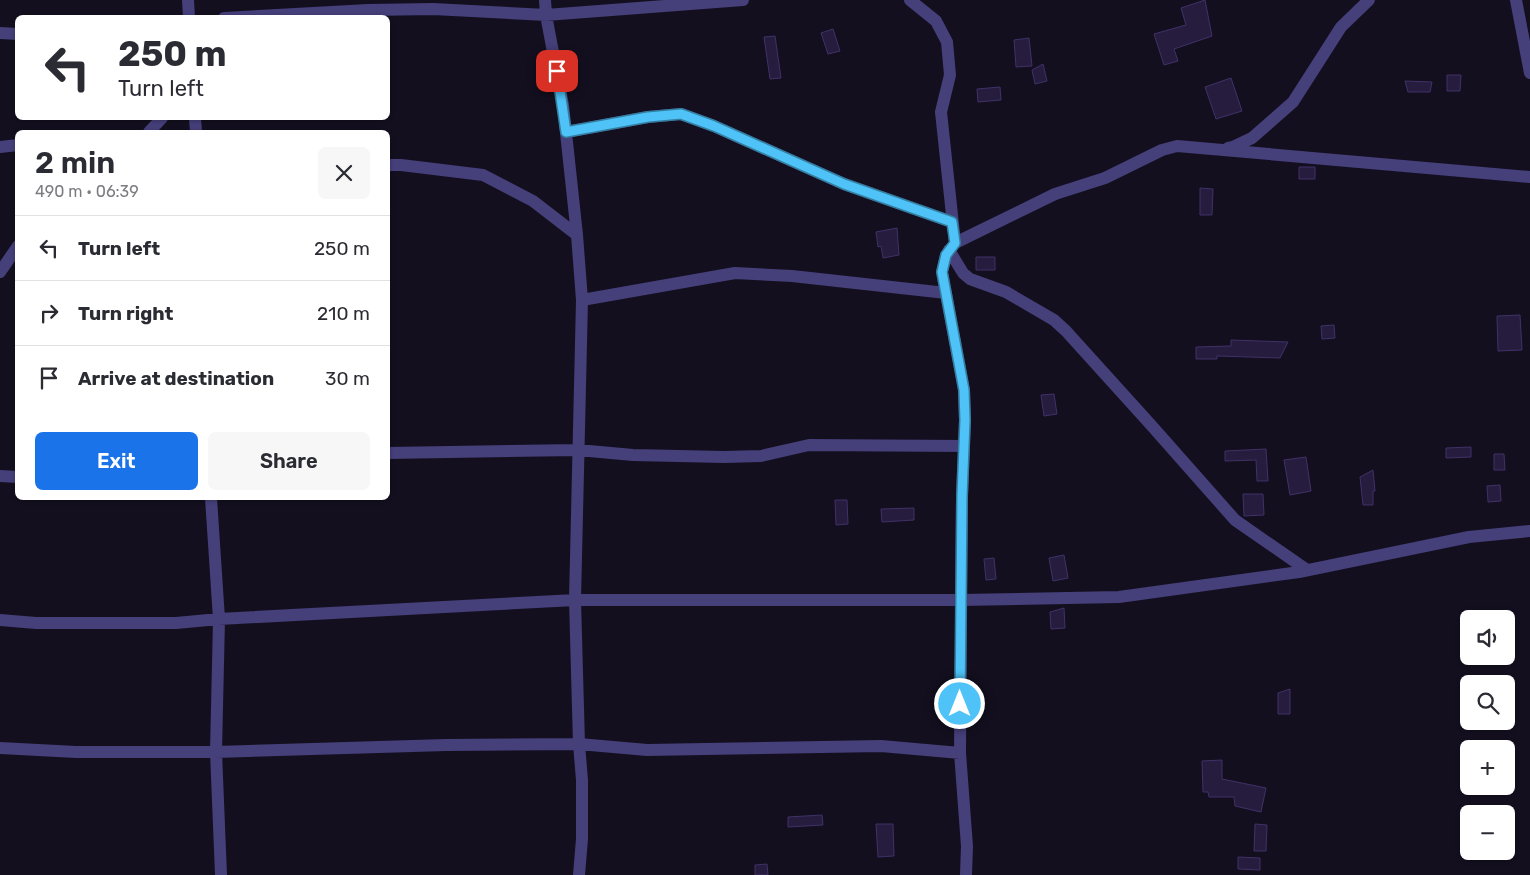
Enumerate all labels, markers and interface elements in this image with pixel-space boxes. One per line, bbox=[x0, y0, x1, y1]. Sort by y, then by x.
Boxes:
text: 250 m bbox=[118, 33, 227, 75]
icon: left bbox=[35, 35, 100, 100]
pin bbox=[536, 50, 578, 92]
icon: arrive bbox=[543, 57, 571, 85]
text: Turn left bbox=[118, 75, 204, 102]
text: 2 min bbox=[35, 145, 115, 181]
button: close bbox=[318, 147, 370, 199]
text: 490 m · 06:39 bbox=[35, 182, 139, 201]
icon: left bbox=[35, 234, 63, 262]
text: Turn left bbox=[78, 237, 160, 260]
text: 250 m bbox=[314, 237, 370, 260]
icon: right bbox=[35, 299, 63, 327]
text: Turn right bbox=[78, 302, 173, 325]
text: 210 m bbox=[317, 302, 370, 325]
icon: arrive bbox=[35, 364, 63, 392]
text: Arrive at destination bbox=[78, 367, 274, 390]
text: 30 m bbox=[325, 367, 370, 390]
button: Exit bbox=[35, 432, 198, 490]
button: Share bbox=[208, 432, 370, 490]
map controls bbox=[1460, 610, 1515, 860]
button: sound bbox=[1460, 610, 1515, 665]
button: search bbox=[1460, 675, 1515, 730]
position arrow bbox=[933, 677, 985, 729]
button: + bbox=[1460, 740, 1515, 795]
button: − bbox=[1460, 805, 1515, 860]

